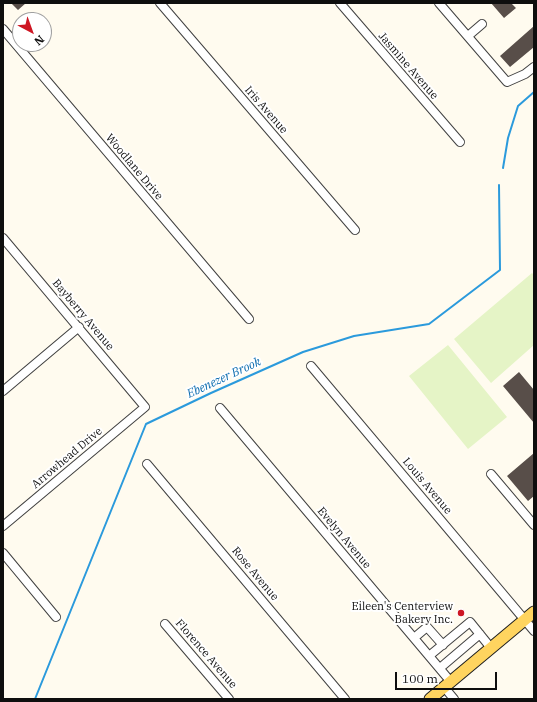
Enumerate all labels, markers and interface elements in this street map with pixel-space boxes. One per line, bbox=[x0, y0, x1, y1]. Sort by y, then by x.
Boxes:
north arrow bbox=[12, 12, 52, 52]
street label: Jasmine Avenue bbox=[375, 30, 441, 102]
text: N bbox=[31, 32, 47, 48]
street label: Iris Avenue bbox=[242, 84, 290, 136]
street label: Woodlane Drive bbox=[103, 131, 165, 203]
street label: Bayberry Avenue bbox=[49, 277, 117, 353]
water label: Ebenezer Brook bbox=[185, 355, 263, 401]
street label: Arrowhead Drive bbox=[29, 425, 105, 491]
street label: Louis Avenue bbox=[400, 455, 454, 517]
street label: Evelyn Avenue bbox=[314, 505, 374, 571]
street label: Rose Avenue bbox=[229, 545, 281, 603]
place label: Eileen's Centerview Bakery Inc. bbox=[352, 600, 453, 626]
marker: Eileen's Centerview Bakery Inc. bbox=[456, 608, 466, 618]
street label: Florence Avenue bbox=[173, 617, 239, 691]
scale bar bbox=[397, 664, 499, 690]
text: 100 m bbox=[402, 671, 438, 686]

